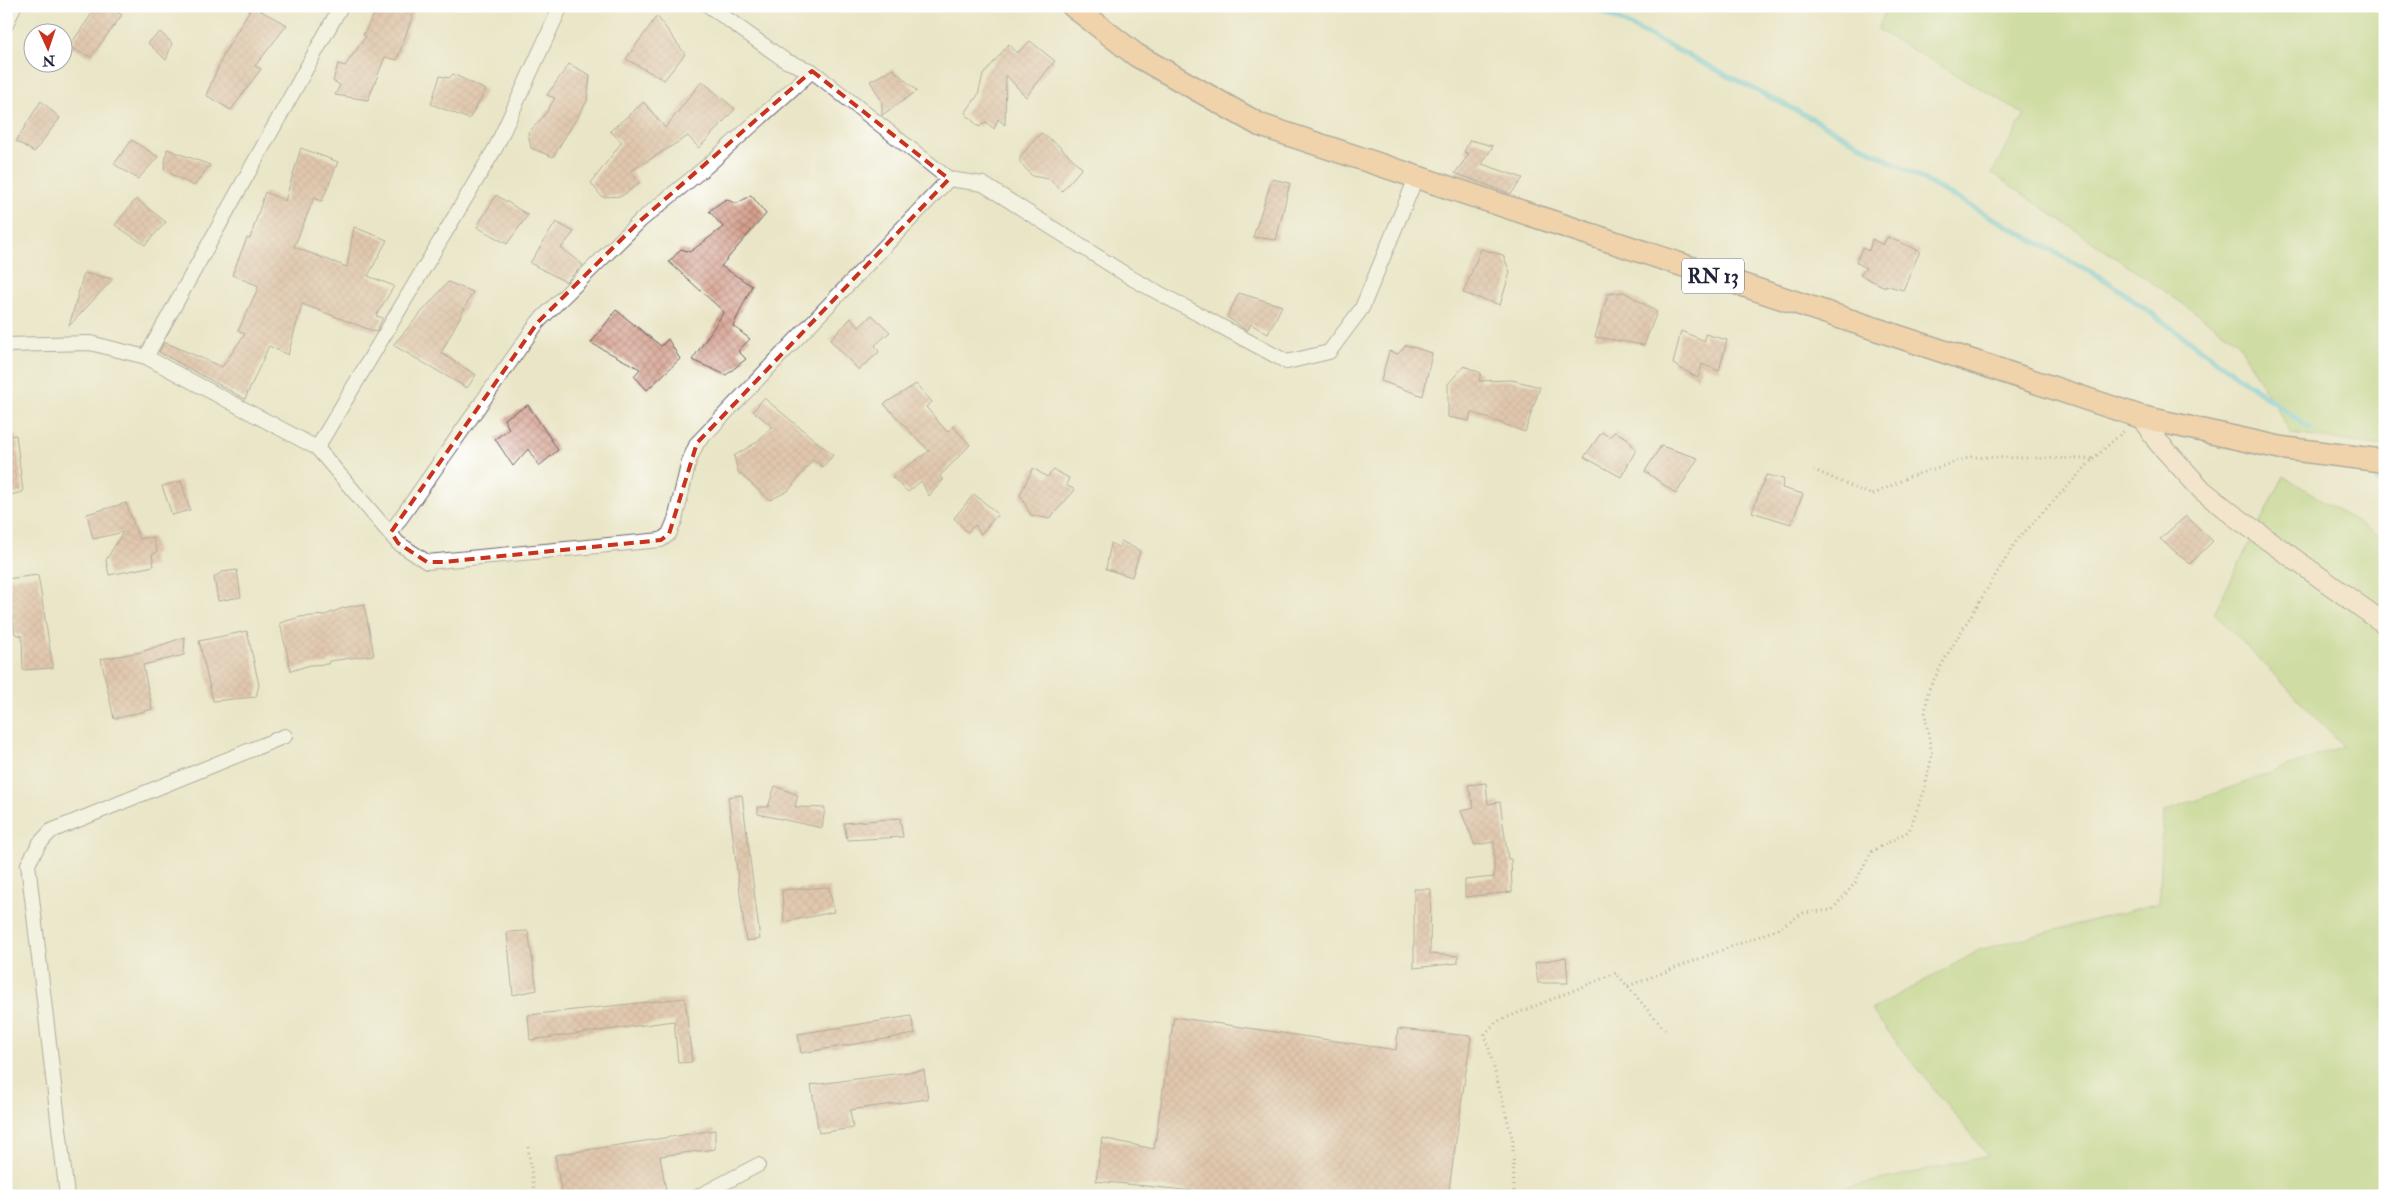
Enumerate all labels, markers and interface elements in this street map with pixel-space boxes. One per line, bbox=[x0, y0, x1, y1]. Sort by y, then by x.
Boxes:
north arrow bbox=[22, 22, 72, 72]
text: N bbox=[41, 52, 56, 69]
road number: RN 13 bbox=[1682, 258, 1744, 294]

